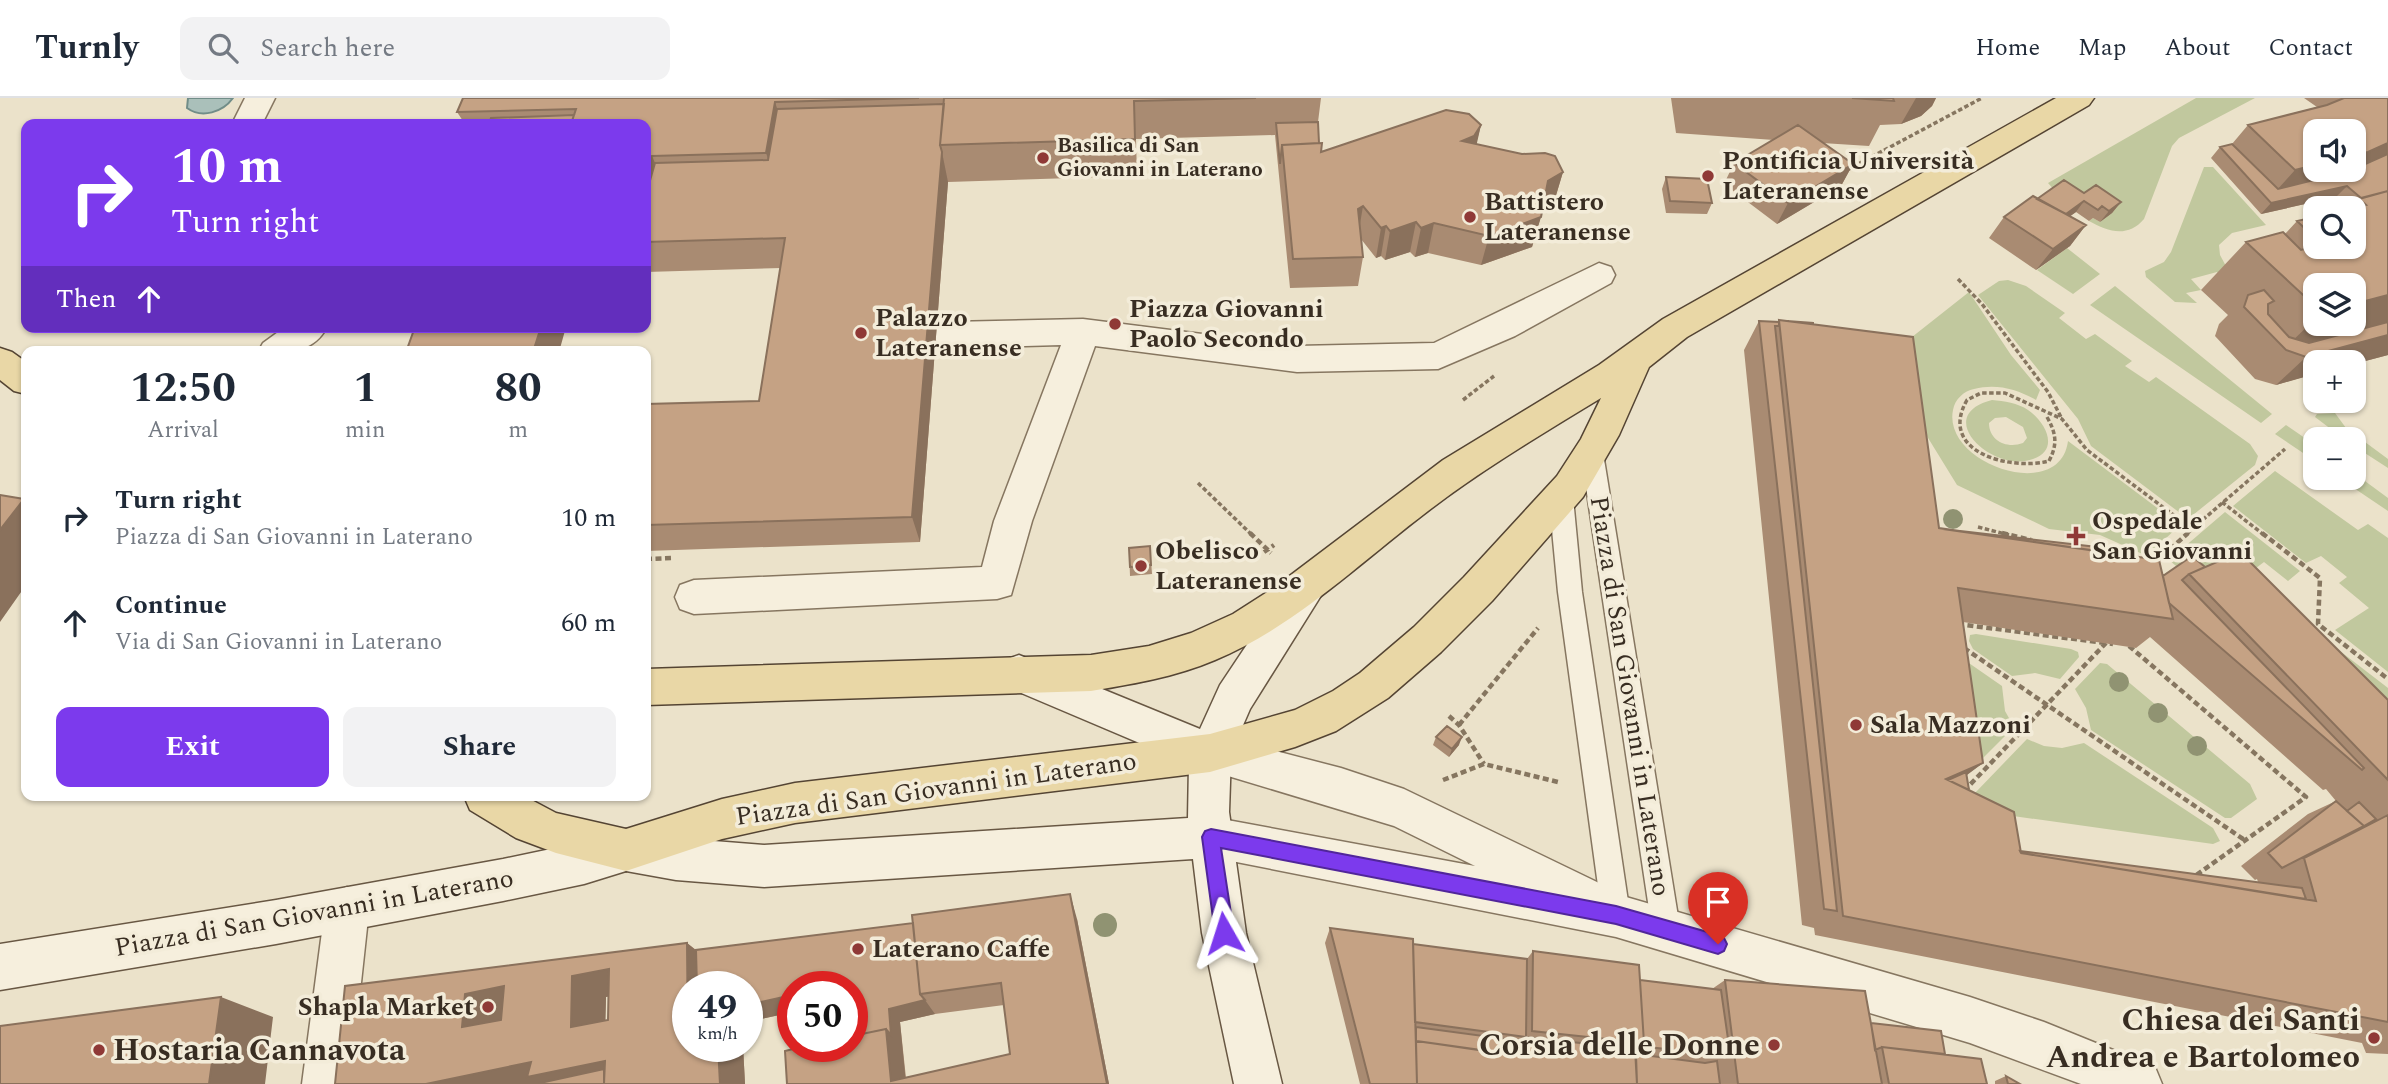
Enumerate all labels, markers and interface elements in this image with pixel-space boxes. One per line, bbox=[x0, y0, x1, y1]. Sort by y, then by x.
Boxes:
search box bbox=[180, 17, 670, 80]
text: Turnly bbox=[35, 23, 138, 73]
text: Search here bbox=[260, 28, 395, 68]
icon: search bbox=[204, 29, 242, 67]
text: Home bbox=[1975, 30, 2040, 66]
text: Map bbox=[2078, 30, 2126, 66]
text: About bbox=[2164, 30, 2230, 66]
text: Contact bbox=[2268, 30, 2353, 66]
map controls bbox=[2303, 119, 2366, 490]
button: sound bbox=[2303, 119, 2366, 182]
text: 10 m bbox=[171, 130, 282, 205]
place label: Basilica di San Giovanni in Laterano bbox=[1057, 130, 1263, 186]
place label: Pontificia Università Lateranense bbox=[1722, 141, 1975, 211]
icon: right bbox=[56, 147, 147, 238]
marker: Basilica di San Giovanni in Laterano bbox=[1035, 150, 1051, 166]
marker: Pontificia Università Lateranense bbox=[1700, 168, 1716, 184]
place label: Battistero Lateranense bbox=[1484, 182, 1631, 252]
button: search bbox=[2303, 196, 2366, 259]
text: Turn right bbox=[171, 198, 319, 247]
marker: Battistero Lateranense bbox=[1462, 209, 1478, 225]
button: layers bbox=[2303, 273, 2366, 336]
text: Then bbox=[56, 279, 116, 319]
icon: ahead bbox=[130, 280, 168, 318]
place label: Piazza Giovanni Paolo Secondo bbox=[1129, 289, 1324, 359]
place label: Palazzo Lateranense bbox=[875, 298, 1022, 368]
marker: Piazza Giovanni Paolo Secondo bbox=[1107, 316, 1123, 332]
marker: Palazzo Lateranense bbox=[853, 325, 869, 341]
button: + bbox=[2303, 350, 2366, 413]
text: 12:50 bbox=[130, 357, 236, 420]
text: 1 bbox=[353, 357, 377, 420]
text: 80 bbox=[495, 357, 542, 420]
text: Arrival bbox=[147, 413, 219, 448]
text: min bbox=[345, 413, 385, 448]
text: m bbox=[508, 413, 528, 448]
button: − bbox=[2303, 427, 2366, 490]
text: Turn right bbox=[115, 480, 242, 520]
street label: Piazza di San Giovanni in Laterano bbox=[1579, 493, 1681, 899]
text: 10 m bbox=[561, 498, 616, 538]
icon: right bbox=[56, 499, 94, 537]
place label: Ospedale San Giovanni bbox=[2092, 501, 2252, 571]
text: Piazza di San Giovanni in Laterano bbox=[115, 520, 473, 555]
marker: Ospedale San Giovanni bbox=[2066, 526, 2086, 546]
place label: Obelisco Lateranense bbox=[1155, 531, 1302, 601]
marker: Obelisco Lateranense bbox=[1133, 558, 1149, 574]
text: Continue bbox=[115, 585, 227, 625]
text: 60 m bbox=[561, 603, 616, 643]
icon: ahead bbox=[56, 604, 94, 642]
text: Via di San Giovanni in Laterano bbox=[115, 625, 442, 660]
place label: Sala Mazzoni bbox=[1870, 705, 2031, 745]
button: Exit bbox=[56, 707, 329, 787]
button: Share bbox=[343, 707, 616, 787]
marker: Sala Mazzoni bbox=[1848, 717, 1864, 733]
street label: Piazza di San Giovanni in Laterano bbox=[733, 741, 1139, 837]
street label: Piazza di San Giovanni in Laterano bbox=[111, 858, 517, 968]
pin bbox=[1688, 872, 1748, 944]
icon: arrive bbox=[1699, 883, 1737, 921]
position arrow bbox=[1187, 896, 1261, 970]
place label: Laterano Caffe bbox=[872, 929, 1050, 969]
marker: Laterano Caffe bbox=[850, 941, 866, 957]
speed limit sign: 50 bbox=[777, 971, 868, 1062]
text: 49 bbox=[698, 981, 737, 1034]
place label: Shapla Market bbox=[298, 987, 474, 1027]
place label: Chiesa dei Santi Andrea e Bartolomeo bbox=[2046, 996, 2360, 1082]
marker: Shapla Market bbox=[480, 999, 496, 1015]
text: km/h bbox=[697, 1020, 738, 1047]
place label: Corsia delle Donne bbox=[1479, 1021, 1760, 1070]
place label: Hostaria Cannavota bbox=[113, 1026, 406, 1075]
marker: Chiesa dei Santi Andrea e Bartolomeo bbox=[2366, 1030, 2382, 1046]
marker: Corsia delle Donne bbox=[1766, 1037, 1782, 1053]
marker: Hostaria Cannavota bbox=[91, 1042, 107, 1058]

